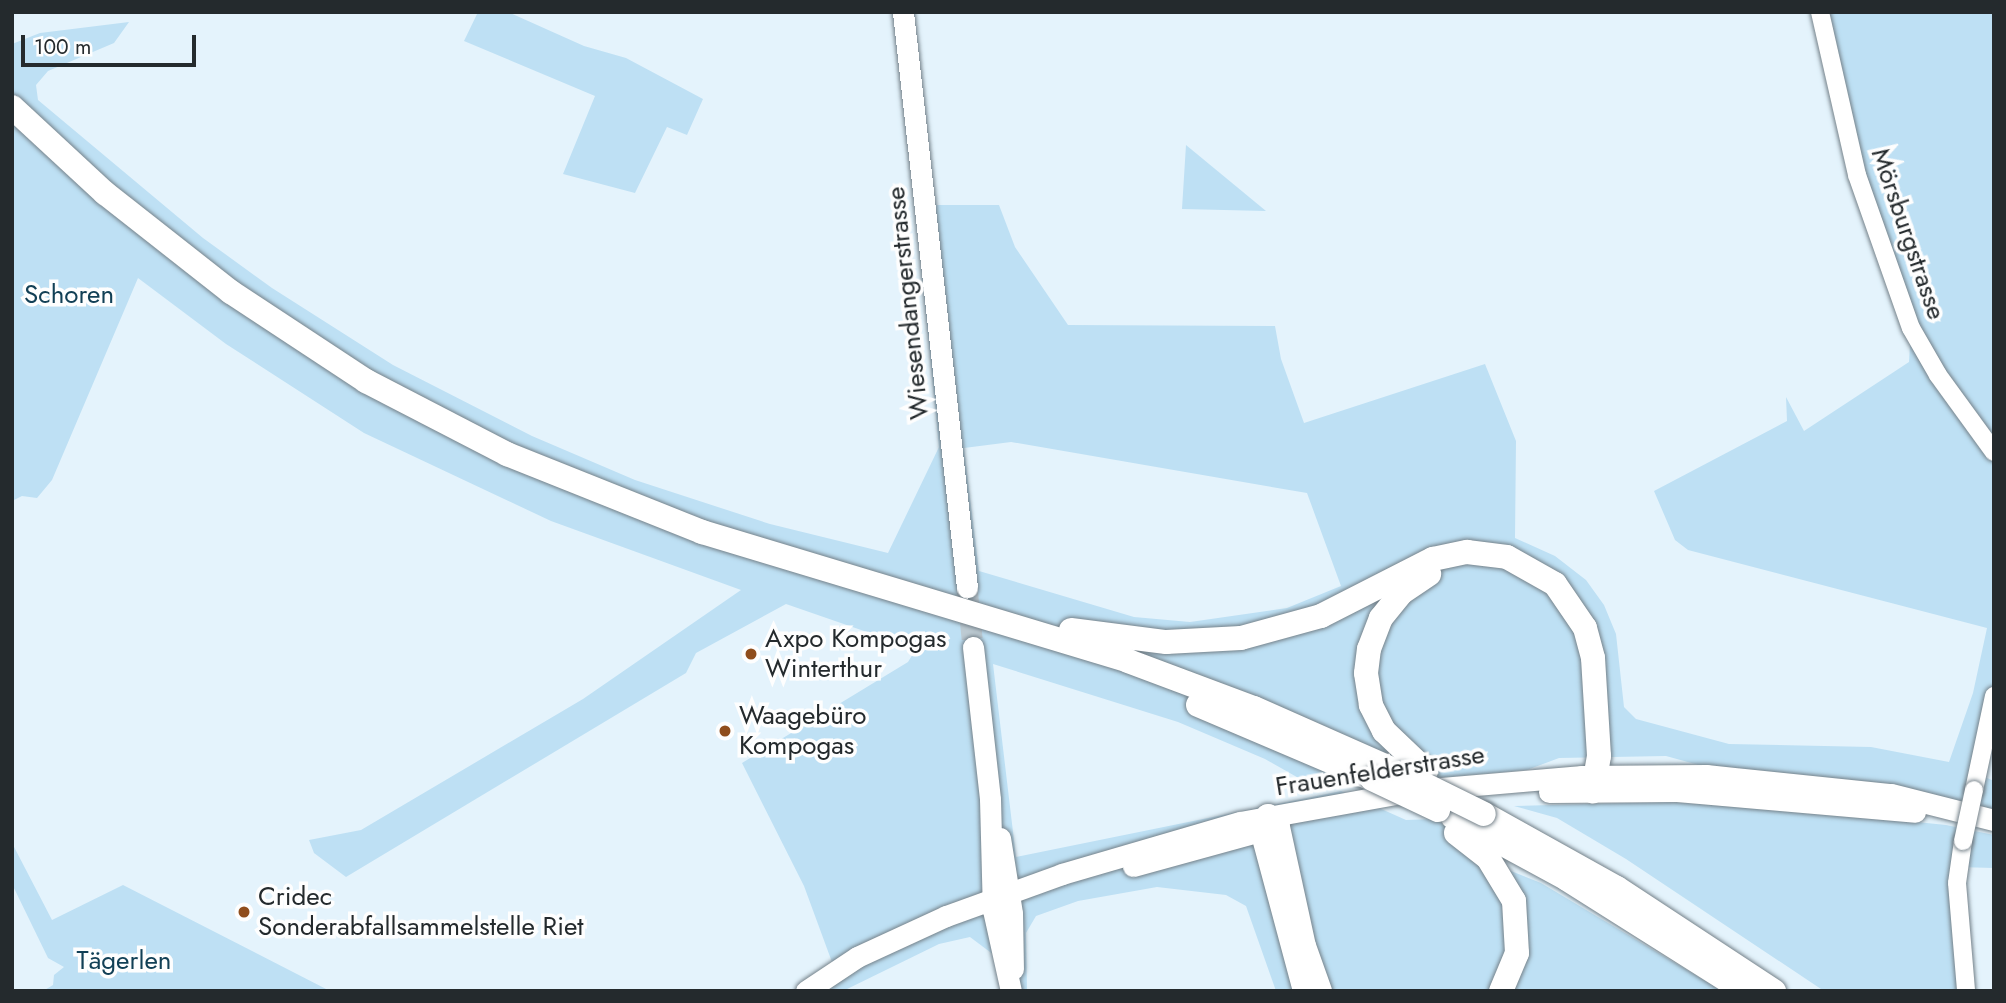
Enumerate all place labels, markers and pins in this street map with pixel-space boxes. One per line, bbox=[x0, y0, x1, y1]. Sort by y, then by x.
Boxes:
place label: Axpo Kompogas Winterthur bbox=[765, 623, 946, 684]
marker: Axpo Kompogas Winterthur bbox=[743, 646, 759, 662]
place label: Waagebüro Kompogas bbox=[739, 700, 867, 762]
marker: Waagebüro Kompogas bbox=[717, 723, 733, 739]
place label: Cridec Sonderabfallsammelstelle Riet bbox=[258, 881, 584, 942]
marker: Cridec Sonderabfallsammelstelle Riet bbox=[236, 904, 252, 920]

